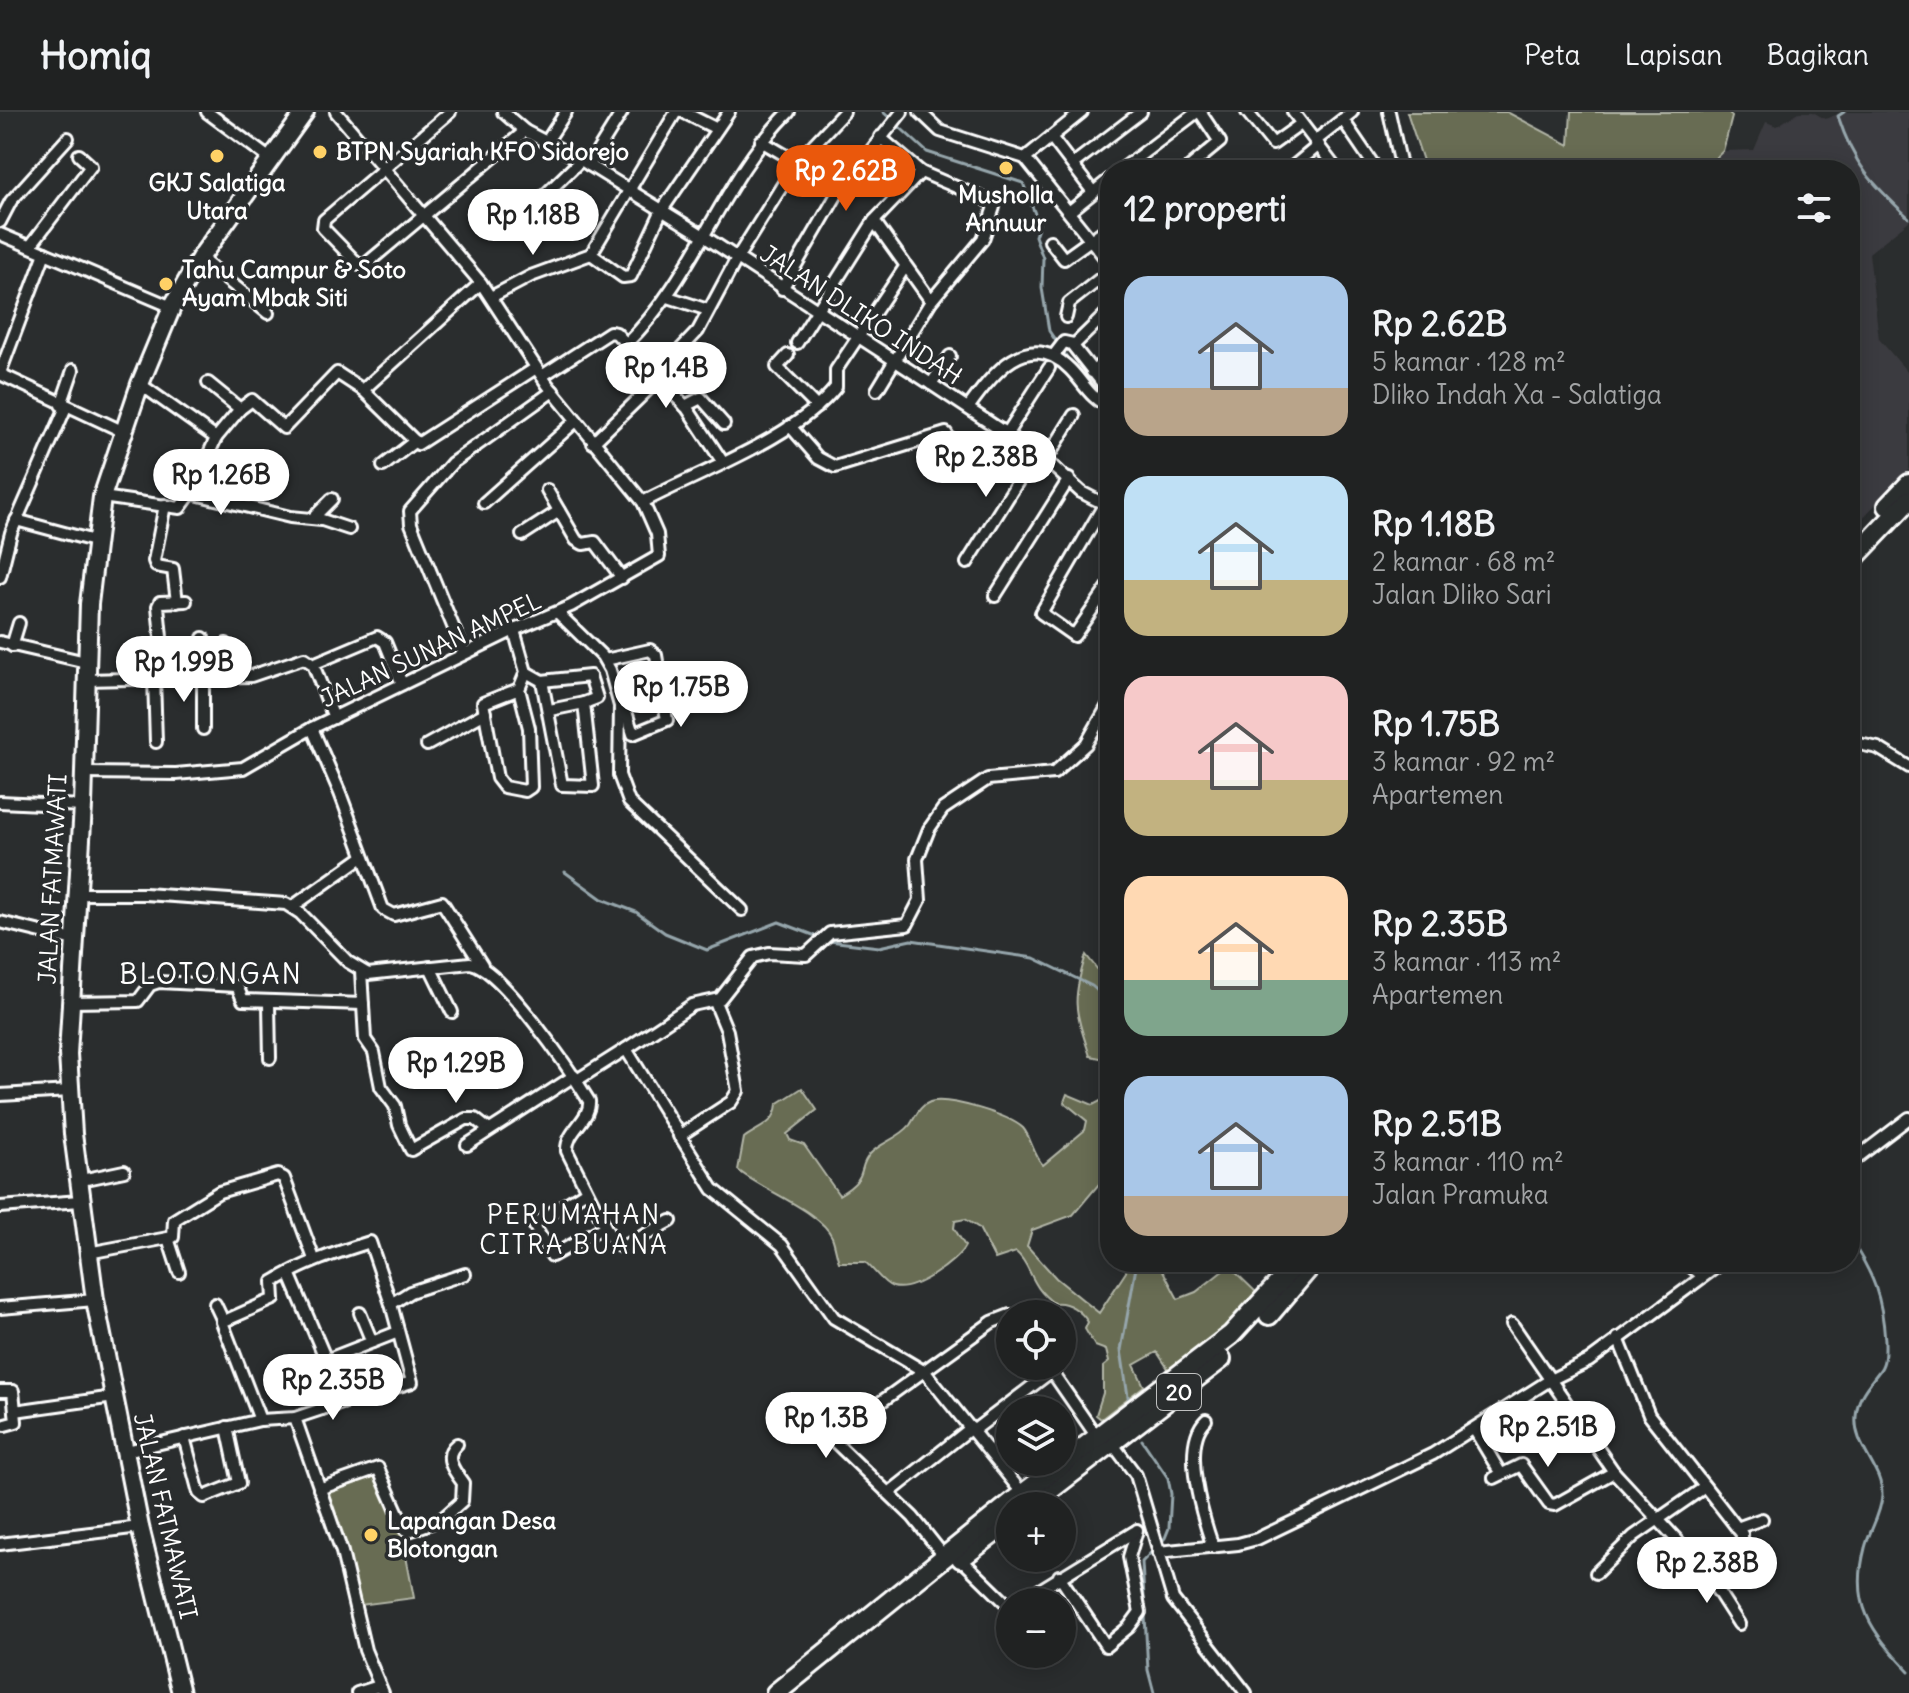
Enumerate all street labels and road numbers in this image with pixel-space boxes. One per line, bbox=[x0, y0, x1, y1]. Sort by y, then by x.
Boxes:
street label: JALAN DLIKO INDAH bbox=[755, 238, 968, 391]
street label: JALAN SUNAN AMPEL bbox=[316, 585, 545, 713]
street label: JALAN FATMAWATI bbox=[32, 773, 72, 985]
road number: 20 bbox=[1157, 1374, 1201, 1410]
street label: JALAN FATMAWATI bbox=[128, 1410, 204, 1622]

